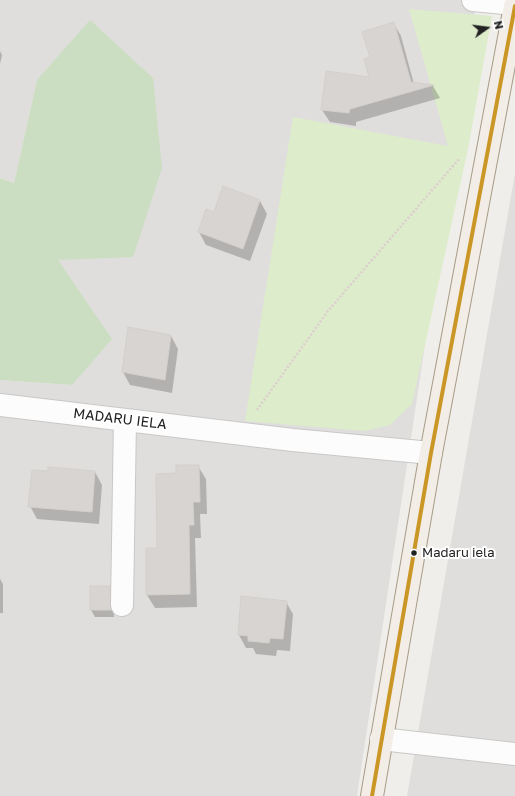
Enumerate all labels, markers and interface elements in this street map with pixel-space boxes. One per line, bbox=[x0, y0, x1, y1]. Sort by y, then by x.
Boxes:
north arrow bbox=[467, 8, 507, 48]
text: N bbox=[492, 19, 506, 31]
street label: MADARU IELA bbox=[72, 405, 168, 433]
place label: Madaru iela bbox=[422, 545, 495, 561]
marker: Madaru iela bbox=[409, 548, 419, 558]

